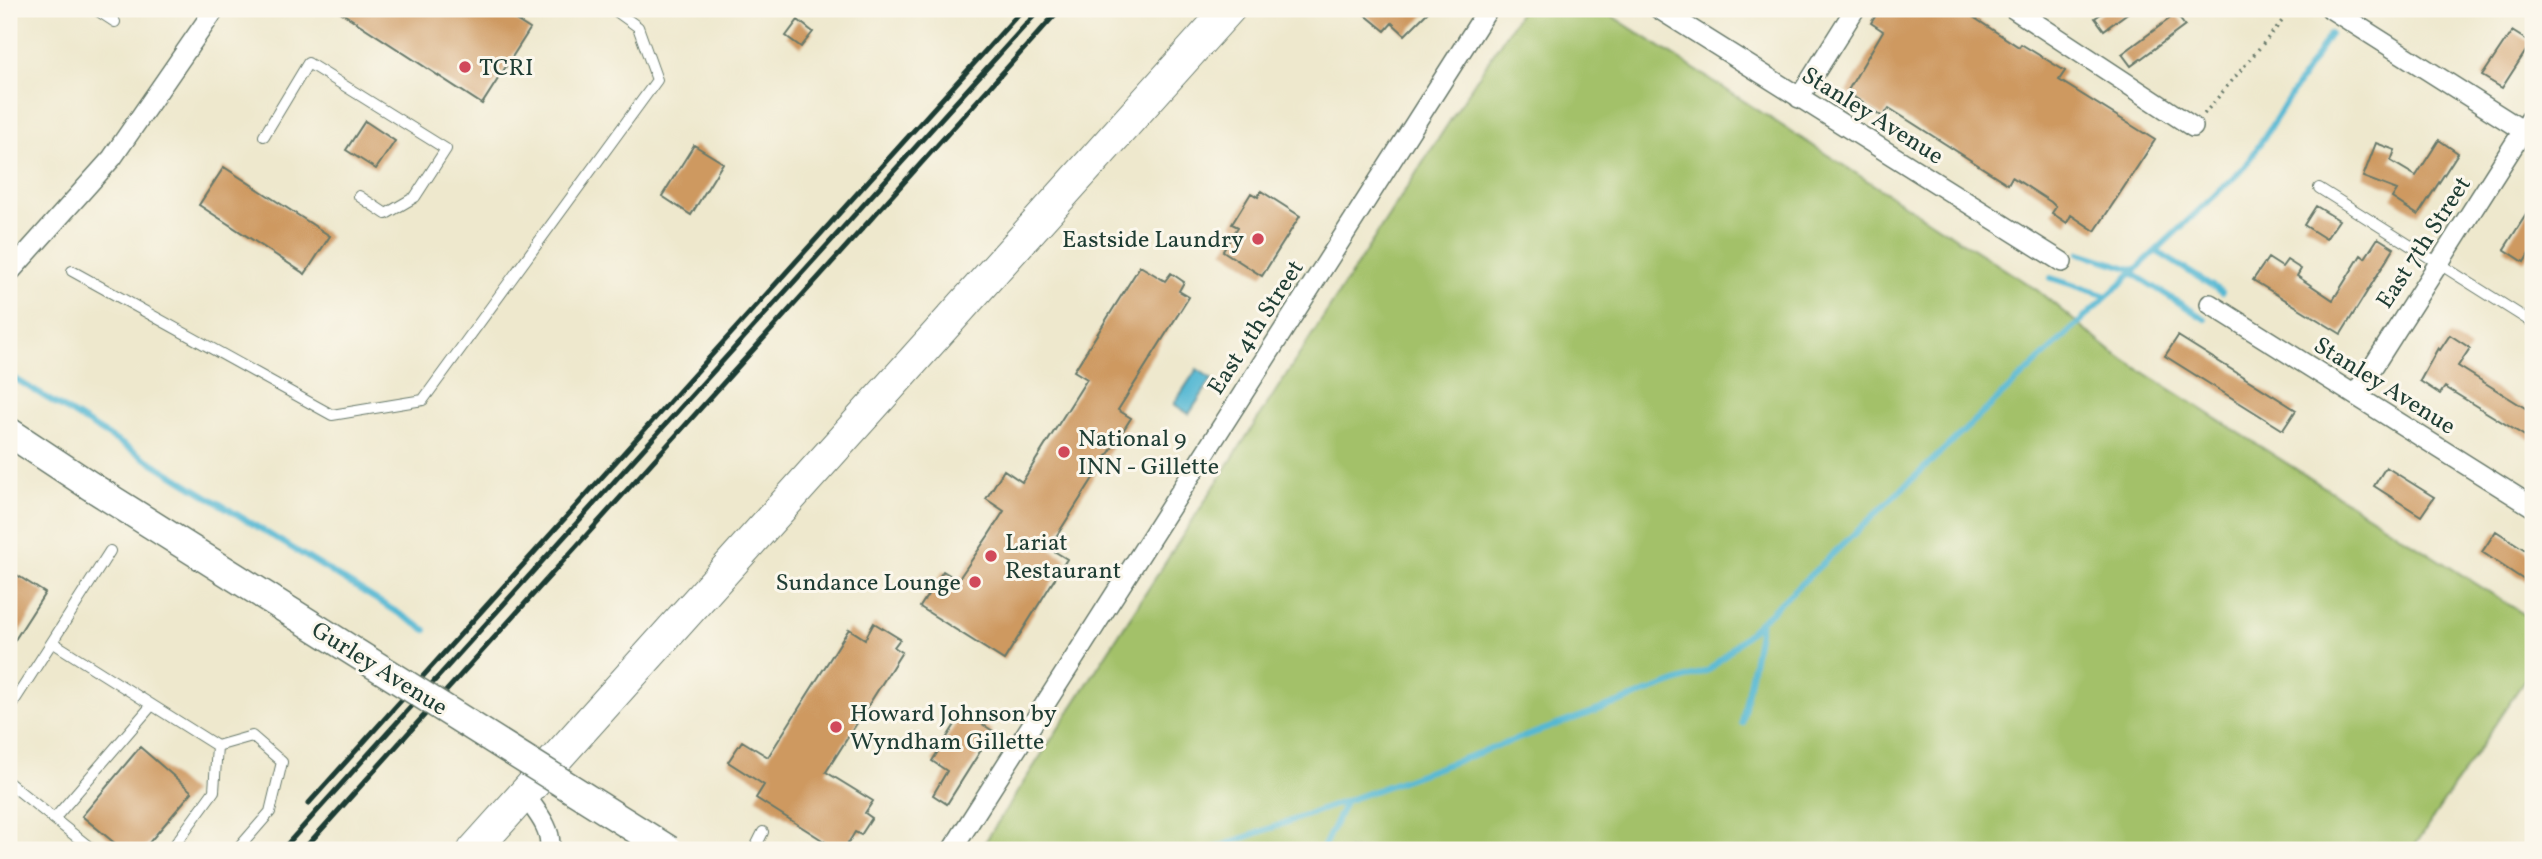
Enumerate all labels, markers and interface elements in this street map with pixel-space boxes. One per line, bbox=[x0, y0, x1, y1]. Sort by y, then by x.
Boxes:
place label: TCRI bbox=[479, 52, 533, 86]
marker: TCRI bbox=[457, 59, 473, 75]
street label: Stanley Avenue bbox=[1794, 59, 1950, 174]
street label: East 7th Street bbox=[2369, 170, 2480, 316]
place label: Eastside Laundry bbox=[1062, 224, 1244, 258]
marker: Eastside Laundry bbox=[1250, 231, 1266, 247]
street label: East 4th Street bbox=[1200, 254, 1313, 402]
street label: Stanley Avenue bbox=[2306, 329, 2462, 444]
place label: National 9 INN - Gillette bbox=[1078, 423, 1219, 485]
marker: National 9 INN - Gillette bbox=[1056, 444, 1072, 460]
place label: Lariat Restaurant bbox=[1005, 527, 1121, 589]
marker: Lariat Restaurant bbox=[983, 548, 999, 564]
place label: Sundance Lounge bbox=[775, 567, 961, 601]
marker: Sundance Lounge bbox=[967, 574, 983, 590]
street label: Gurley Avenue bbox=[304, 614, 454, 725]
place label: Howard Johnson by Wyndham Gillette bbox=[850, 698, 1057, 760]
marker: Howard Johnson by Wyndham Gillette bbox=[828, 719, 844, 735]

